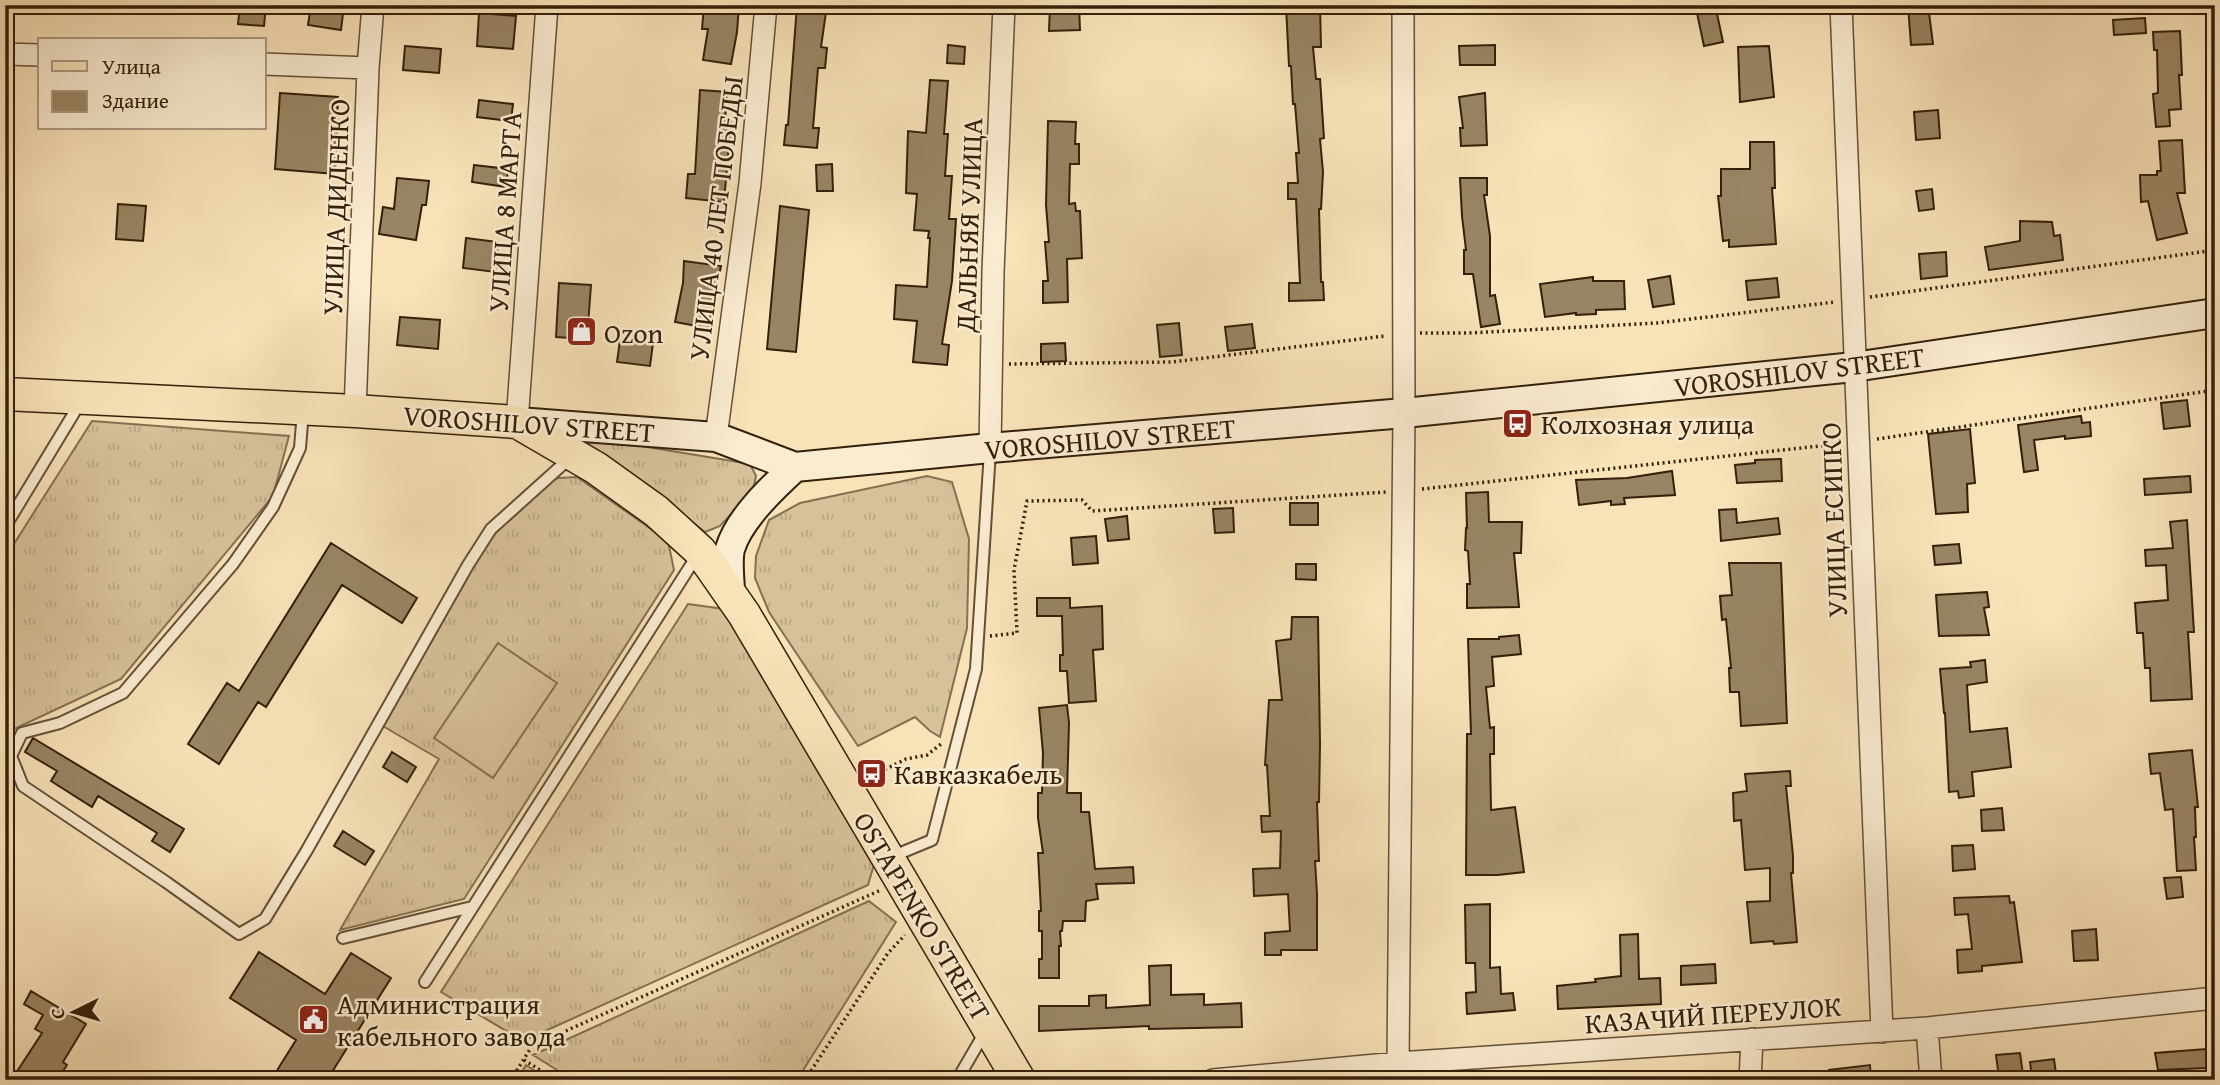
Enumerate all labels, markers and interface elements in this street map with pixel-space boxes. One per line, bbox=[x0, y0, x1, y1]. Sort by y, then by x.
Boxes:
legend bbox=[38, 38, 266, 130]
text: Улица bbox=[102, 51, 161, 82]
street label: УЛИЦА 40 ЛЕТ ПОБЕДЫ bbox=[677, 73, 753, 363]
text: Здание bbox=[102, 85, 169, 116]
street label: УЛИЦА ДИДЕНКО bbox=[311, 98, 359, 316]
street label: УЛИЦА 8 МАРТА bbox=[477, 110, 531, 314]
street label: ДАЛЬНЯЯ УЛИЦА bbox=[944, 117, 992, 334]
place label: Ozon bbox=[604, 312, 664, 353]
shop icon: Ozon bbox=[564, 315, 598, 349]
street label: VOROSHILOV STREET bbox=[1671, 335, 1927, 407]
street label: VOROSHILOV STREET bbox=[402, 394, 656, 452]
place label: Колхозная улица bbox=[1541, 403, 1755, 444]
bus stop icon: Колхозная улица bbox=[1501, 406, 1535, 440]
street label: VOROSHILOV STREET bbox=[983, 407, 1238, 469]
street label: УЛИЦА ЕСИПКО bbox=[1809, 422, 1857, 618]
place label: Кавказкабель bbox=[894, 753, 1062, 794]
bus stop icon: Кавказкабель bbox=[854, 756, 888, 790]
street label: OSTAPENKO STREET bbox=[844, 804, 1002, 1029]
north arrow bbox=[38, 976, 108, 1046]
place label: Администрация кабельного завода bbox=[337, 983, 567, 1056]
street label: КАЗАЧИЙ ПЕРЕУЛОК bbox=[1583, 985, 1843, 1043]
public building icon: Администрация кабельного завода bbox=[297, 1002, 331, 1036]
text: С bbox=[43, 1007, 71, 1020]

